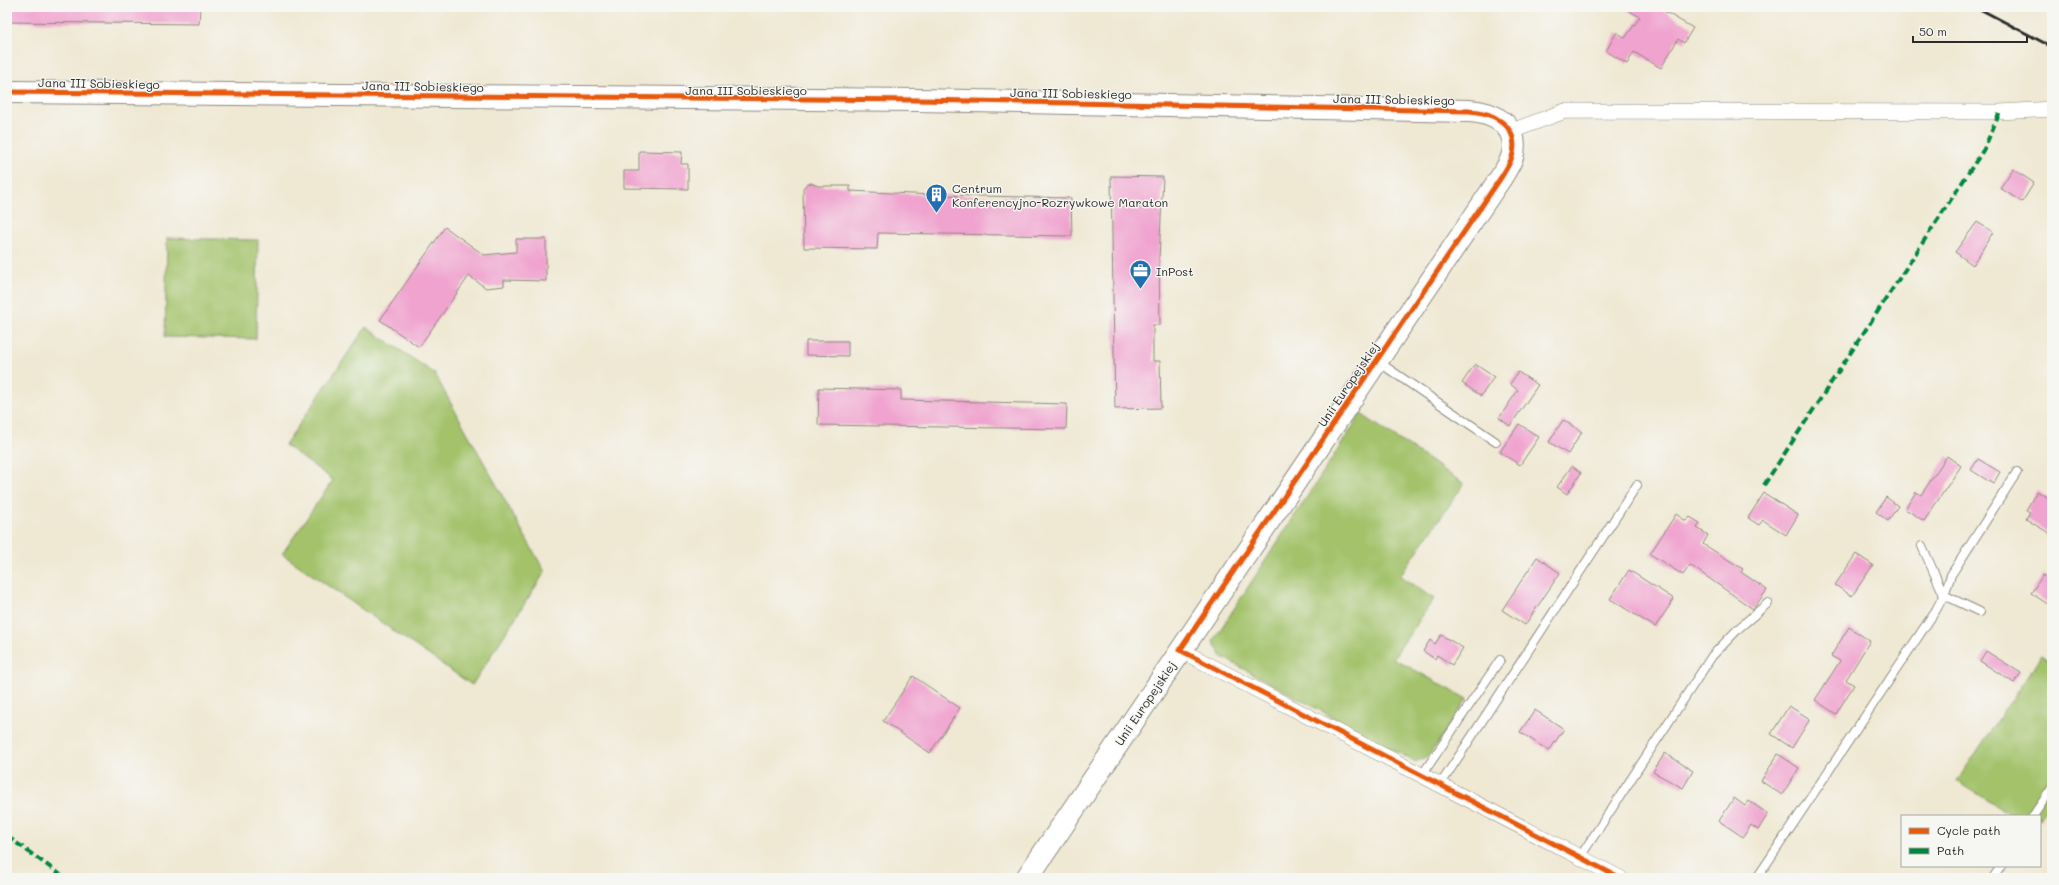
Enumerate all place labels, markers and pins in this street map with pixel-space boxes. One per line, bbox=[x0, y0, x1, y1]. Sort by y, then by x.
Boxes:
place label: Centrum Konferencyjno-Rozrywkowe Maraton bbox=[952, 180, 1168, 210]
building icon: Centrum Konferencyjno-Rozrywkowe Maraton bbox=[924, 182, 950, 215]
office icon: InPost bbox=[1128, 258, 1154, 291]
place label: InPost bbox=[1156, 263, 1193, 279]

